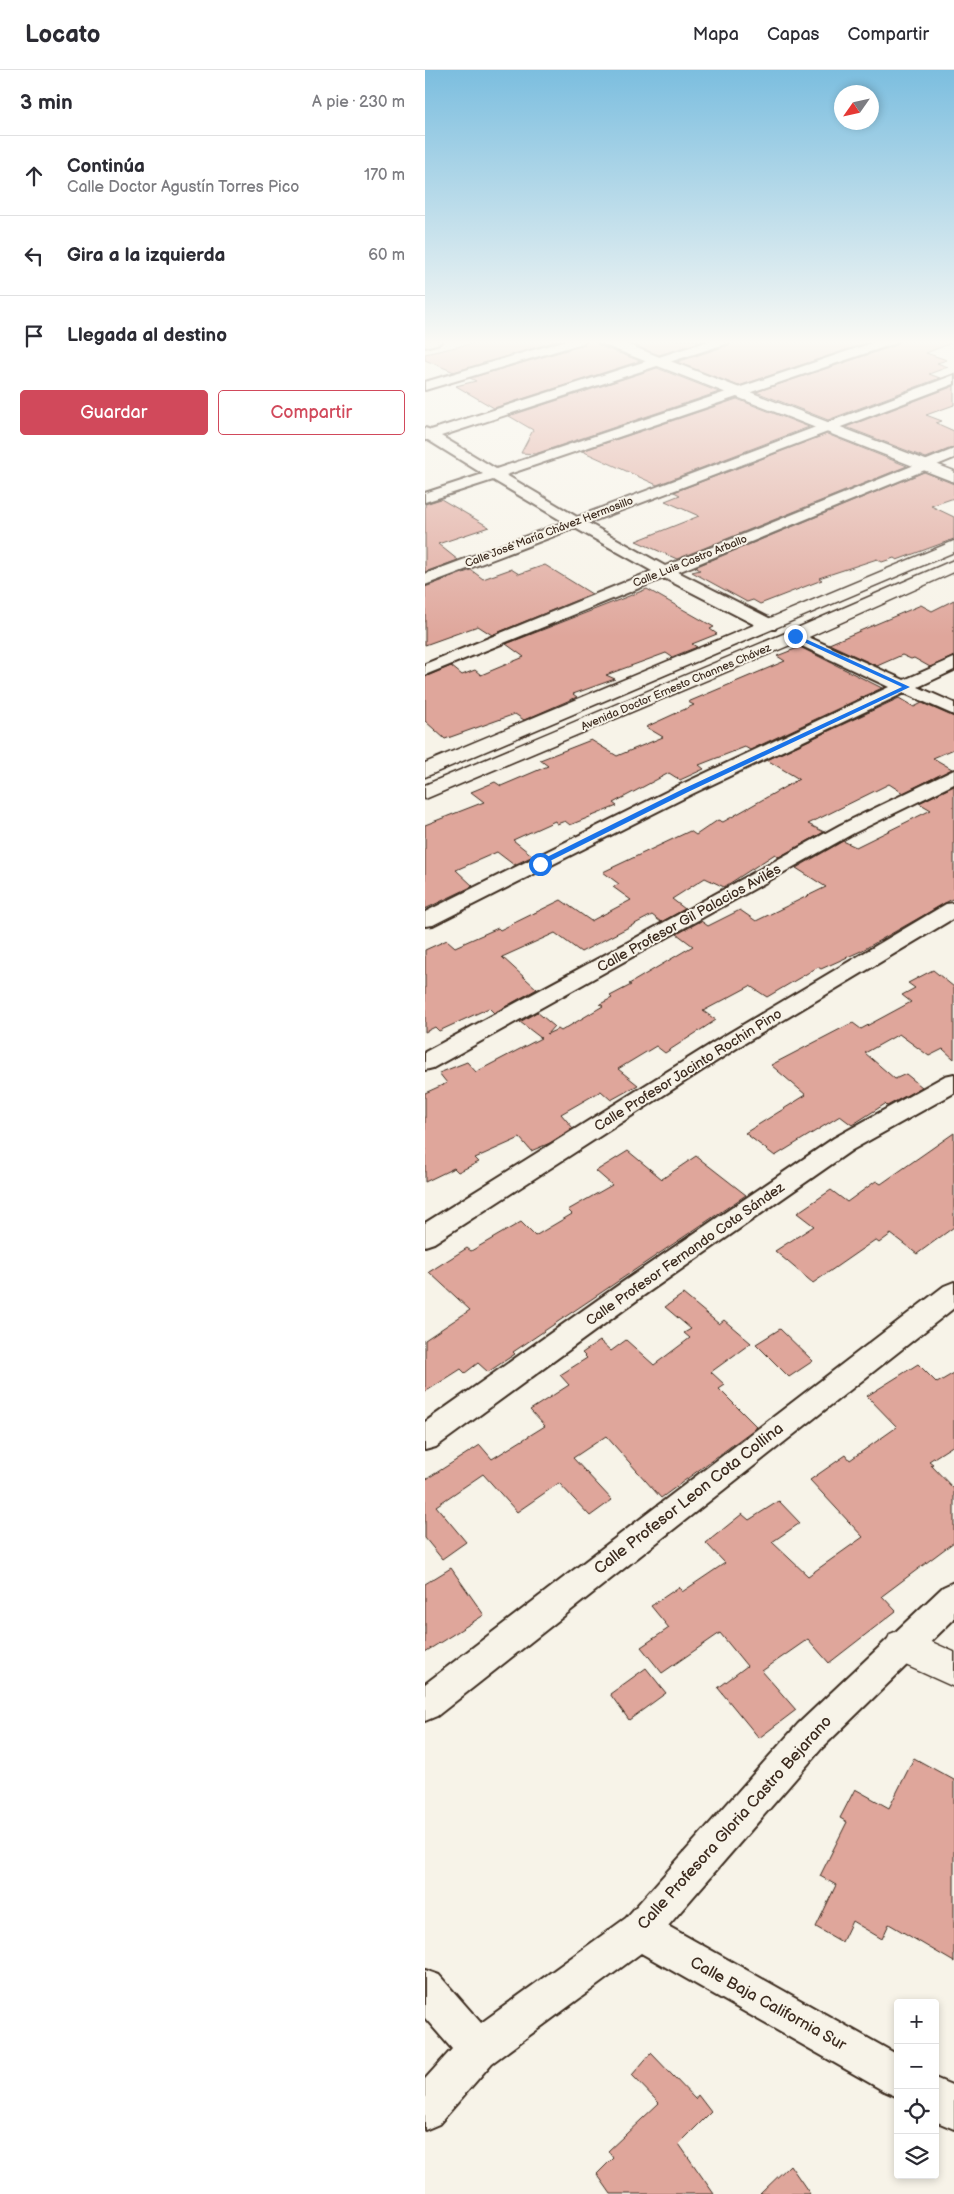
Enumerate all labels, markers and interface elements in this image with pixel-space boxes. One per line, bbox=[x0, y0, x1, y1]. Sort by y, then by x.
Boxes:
text: Locato bbox=[25, 20, 100, 49]
text: Mapa bbox=[693, 24, 739, 45]
text: Capas bbox=[767, 24, 820, 45]
text: Compartir bbox=[848, 24, 929, 45]
north arrow bbox=[834, 85, 879, 130]
text: 3 min bbox=[20, 90, 73, 115]
text: A pie · 230 m bbox=[312, 93, 405, 112]
text: Continúa bbox=[67, 155, 145, 178]
icon: ahead bbox=[20, 162, 48, 190]
text: 170 m bbox=[364, 166, 405, 185]
text: Calle Doctor Agustín Torres Pico bbox=[67, 178, 299, 197]
icon: left bbox=[20, 242, 48, 270]
text: Gira a la izquierda bbox=[67, 244, 225, 267]
text: 60 m bbox=[368, 246, 405, 265]
icon: arrive bbox=[20, 322, 48, 350]
text: Llegada al destino bbox=[67, 324, 227, 347]
button: Guardar bbox=[20, 390, 208, 435]
button: Compartir bbox=[218, 390, 405, 435]
street label: Calle José María Chávez Hermosillo bbox=[463, 494, 635, 570]
street label: Calle Luis Castro Arballo bbox=[631, 532, 749, 590]
route end bbox=[784, 625, 807, 648]
street label: Avenida Doctor Ernesto Channes Chávez bbox=[579, 641, 773, 733]
route start bbox=[529, 853, 552, 876]
street label: Calle Profesor Gil Palacios Avilés bbox=[594, 860, 784, 976]
street label: Calle Profesor Jacinto Rochin Pino bbox=[591, 1005, 785, 1135]
street label: Calle Profesor Fernando Cota Sández bbox=[582, 1178, 788, 1329]
street label: Calle Profesor Leon Cota Collina bbox=[591, 1419, 787, 1579]
street label: Calle Profesora Gloria Castro Bejarano bbox=[634, 1712, 836, 1934]
street label: Calle Baja California Sur bbox=[687, 1953, 850, 2055]
map controls bbox=[894, 1999, 939, 2179]
button: + bbox=[894, 1999, 939, 2044]
button: − bbox=[894, 2044, 939, 2089]
button: locate bbox=[894, 2089, 939, 2134]
button: layers bbox=[894, 2134, 939, 2179]

